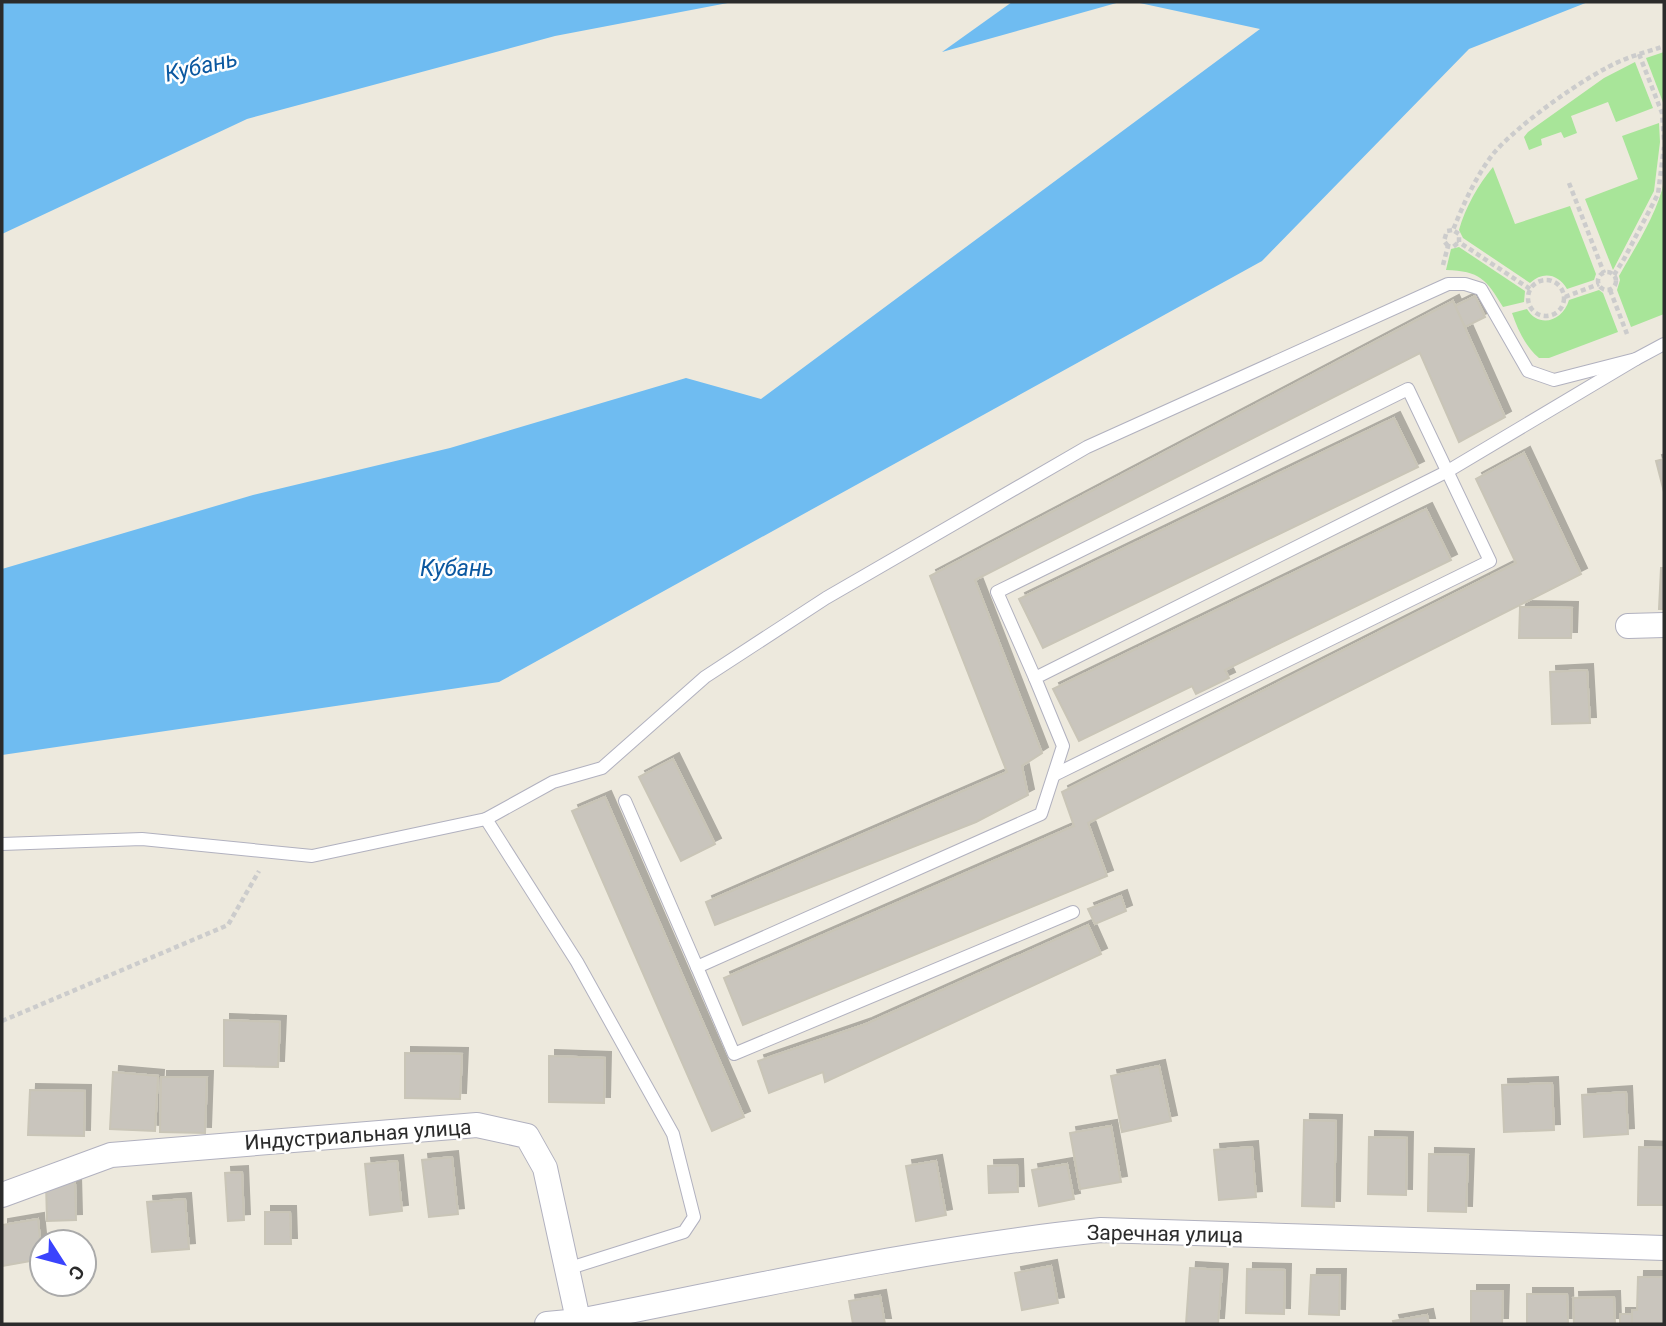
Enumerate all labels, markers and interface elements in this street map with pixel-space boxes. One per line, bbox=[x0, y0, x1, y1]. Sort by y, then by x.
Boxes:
water label: Кубань bbox=[162, 45, 240, 88]
water label: Кубань bbox=[420, 555, 494, 582]
street label: Индустриальная улица bbox=[244, 1115, 472, 1155]
street label: Заречная улица bbox=[1087, 1221, 1243, 1247]
north arrow bbox=[28, 1228, 98, 1298]
text: С bbox=[63, 1261, 89, 1284]

